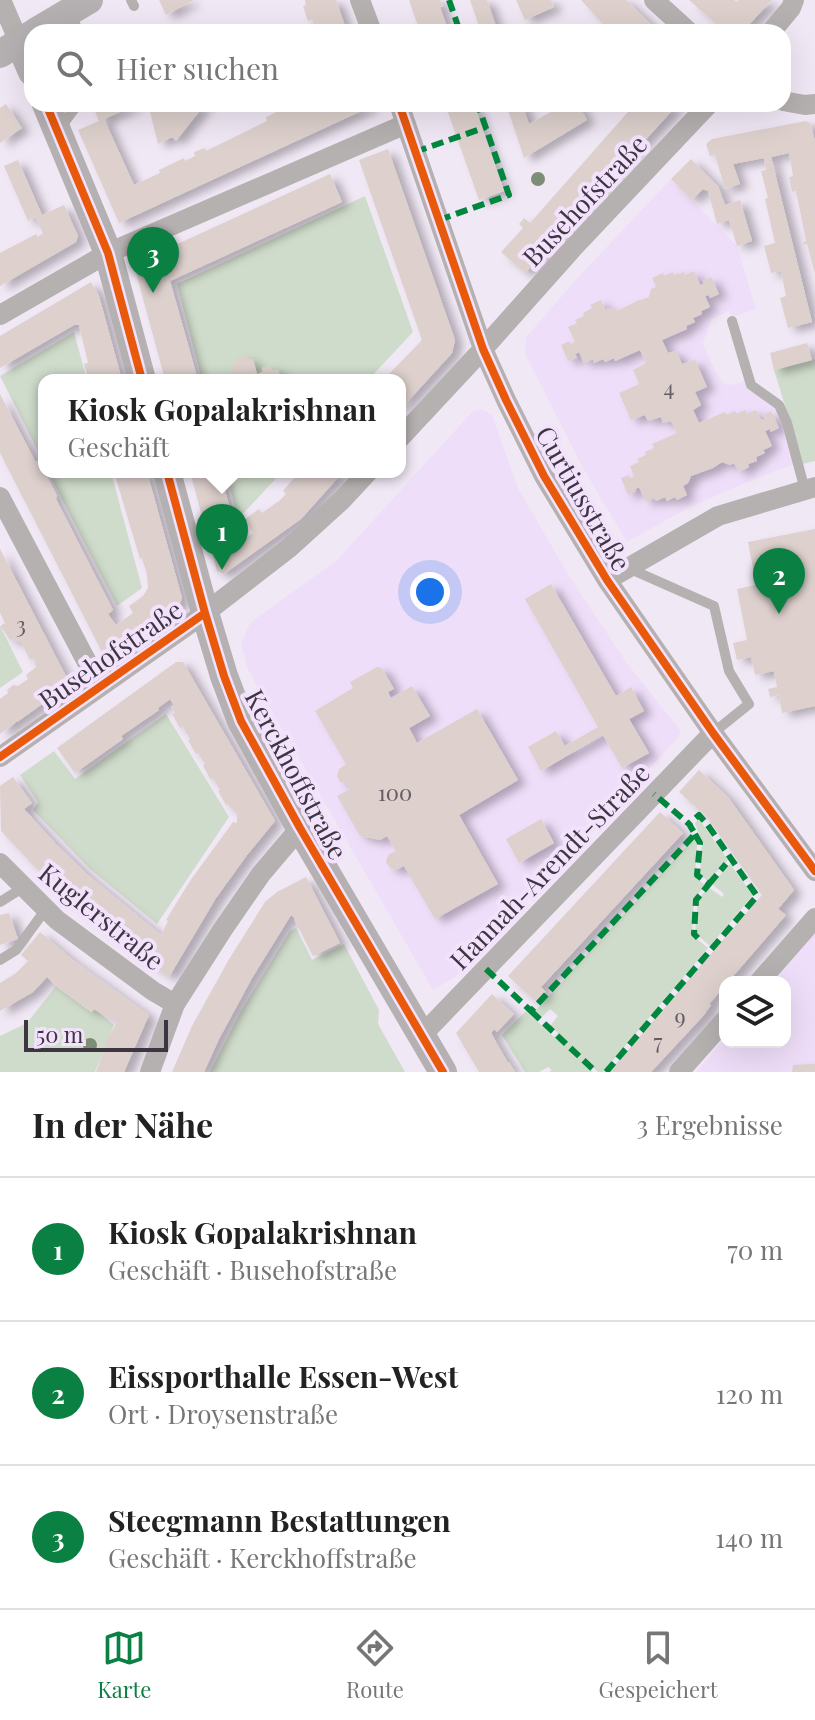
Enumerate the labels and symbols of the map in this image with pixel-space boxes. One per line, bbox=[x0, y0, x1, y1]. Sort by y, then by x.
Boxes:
street label: Busehofstraße bbox=[514, 127, 654, 273]
pin: 3 bbox=[127, 227, 179, 293]
house number: 4 bbox=[664, 372, 675, 402]
street label: Curtiusstraße bbox=[528, 419, 640, 577]
pin: 1 bbox=[196, 504, 248, 570]
pin: 2 bbox=[753, 548, 805, 614]
your location bbox=[410, 572, 450, 612]
street label: Busehofstraße bbox=[31, 592, 189, 716]
house number: 3 bbox=[16, 609, 26, 639]
street label: Kerckhoffstraße bbox=[238, 683, 356, 865]
street label: Hannah-Arendt-Straße bbox=[441, 755, 657, 977]
house number: 100 bbox=[378, 777, 412, 807]
street label: Kuglerstraße bbox=[32, 855, 172, 977]
house number: 9 bbox=[674, 1001, 686, 1031]
scale bar bbox=[24, 1016, 168, 1052]
house number: 7 bbox=[654, 1026, 663, 1056]

